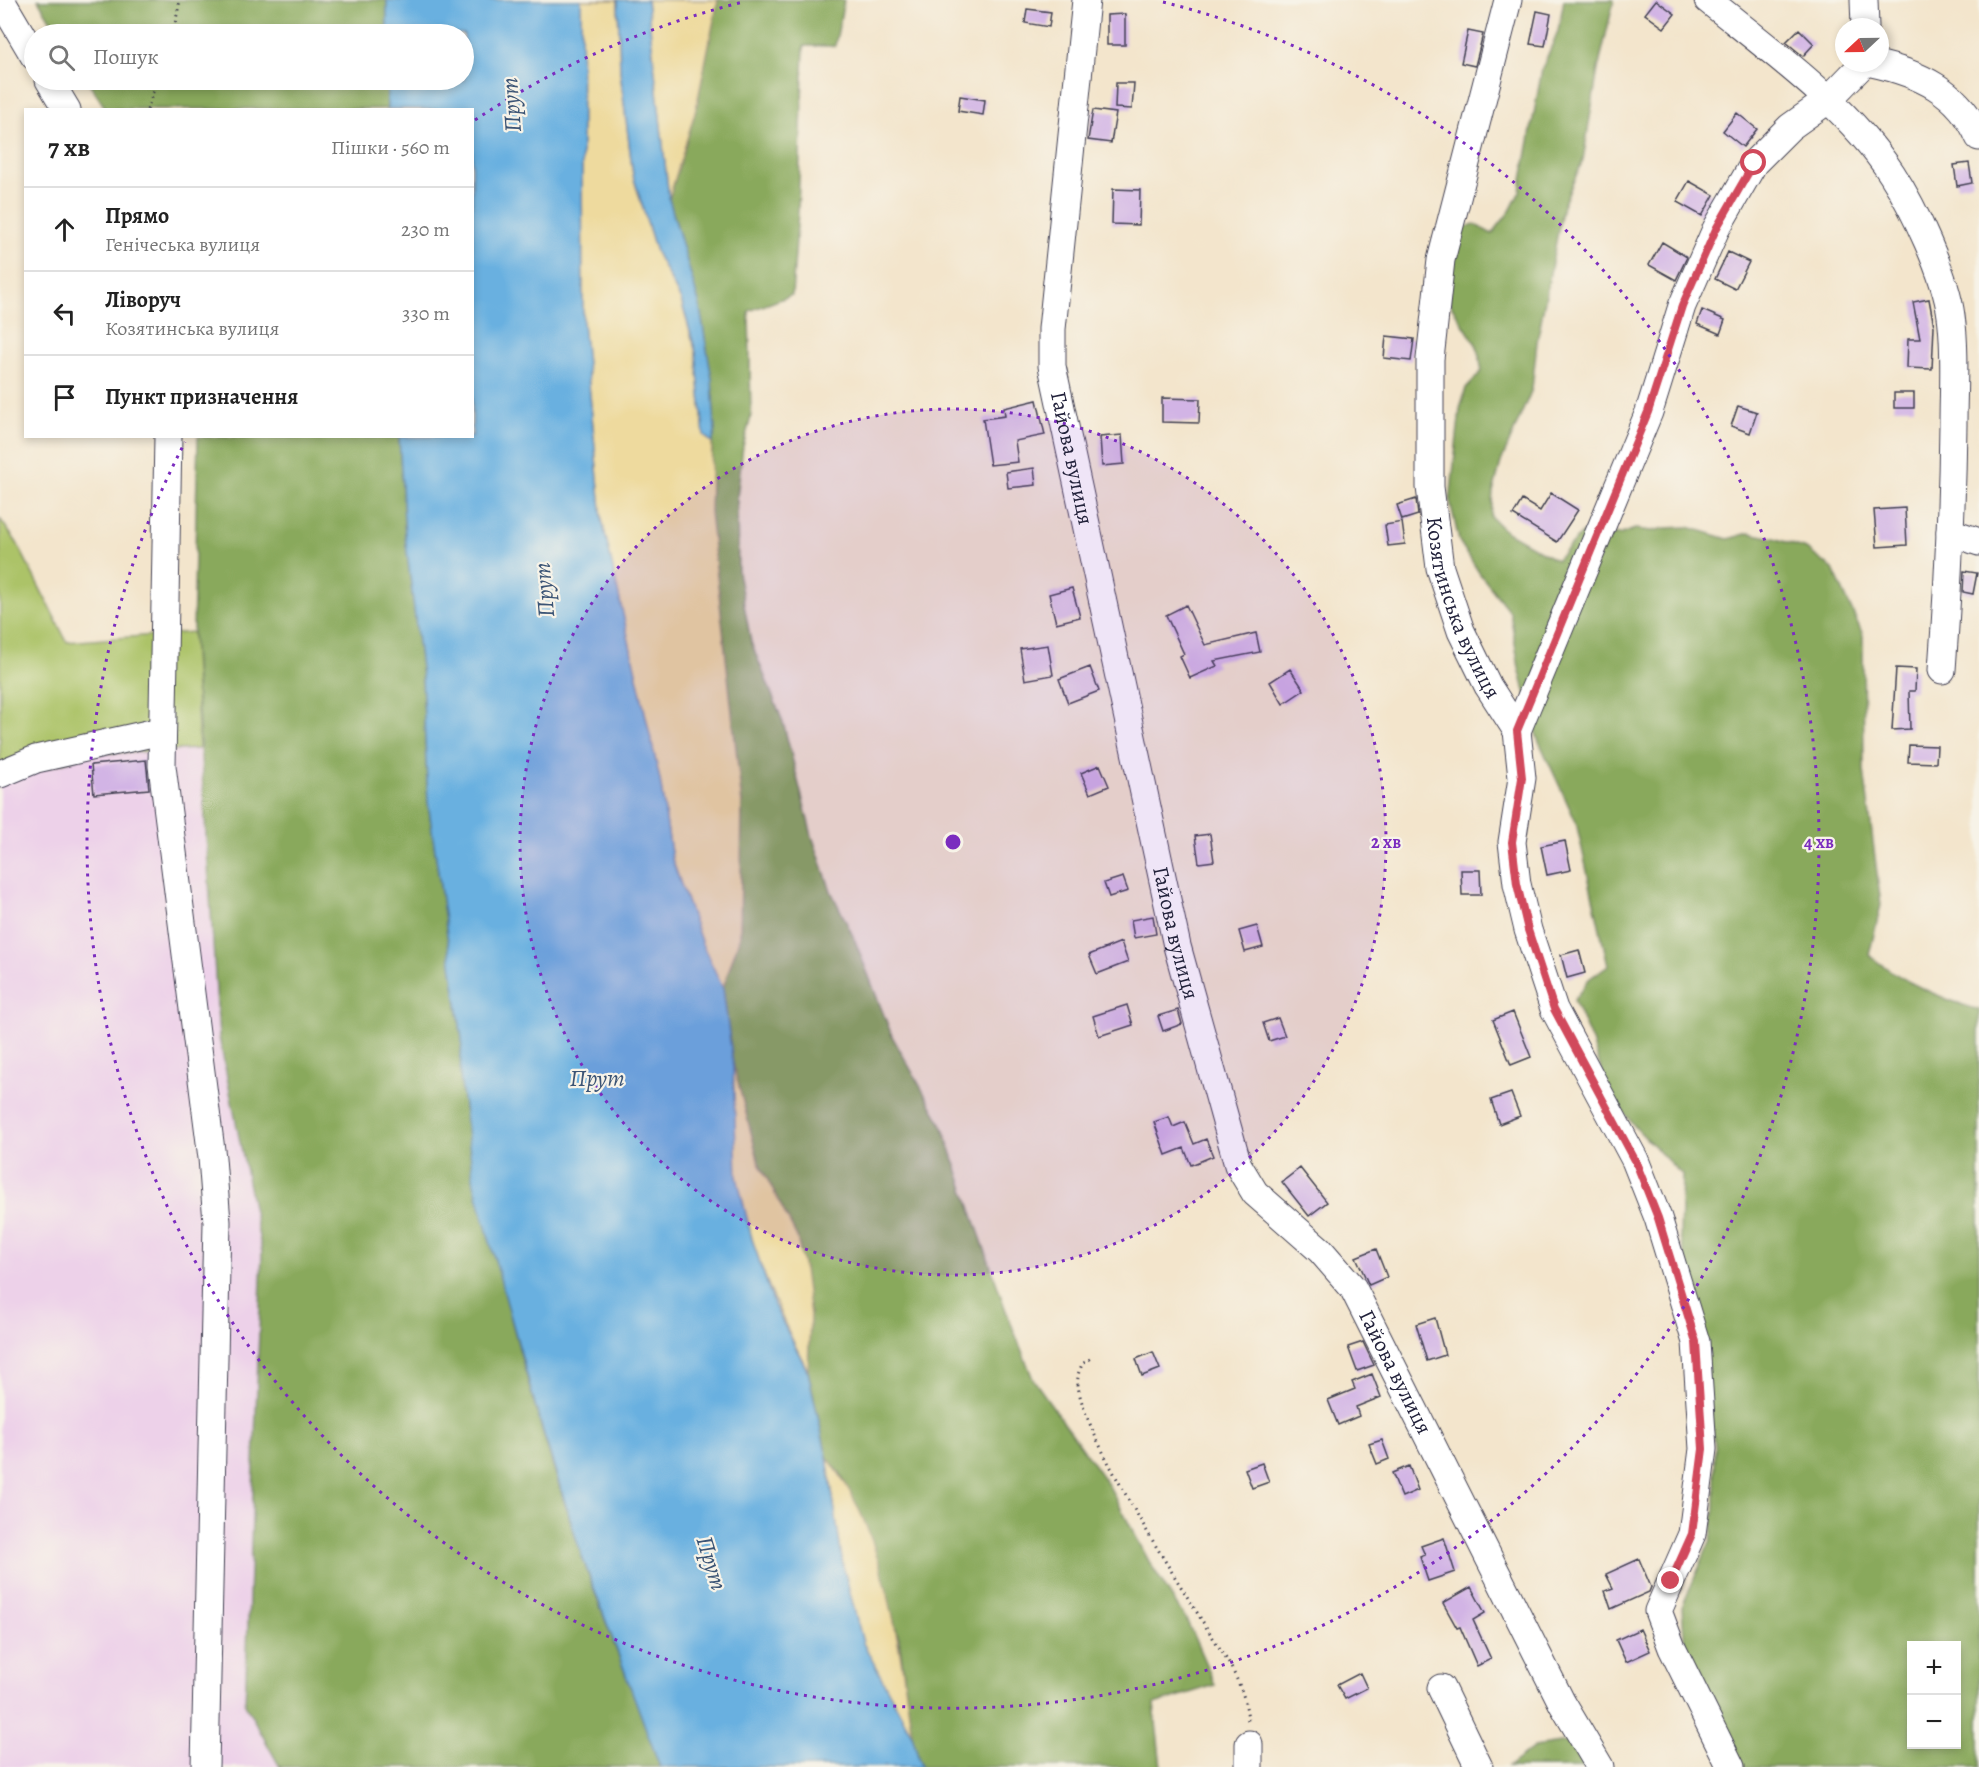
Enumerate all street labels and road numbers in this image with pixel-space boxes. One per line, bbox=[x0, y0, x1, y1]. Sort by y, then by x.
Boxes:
street label: Гайова вулиця bbox=[1043, 389, 1101, 528]
street label: Козятинська вулиця bbox=[1419, 515, 1507, 705]
street label: Гайова вулиця bbox=[1145, 864, 1206, 1003]
street label: Гайова вулиця bbox=[1351, 1305, 1439, 1439]

